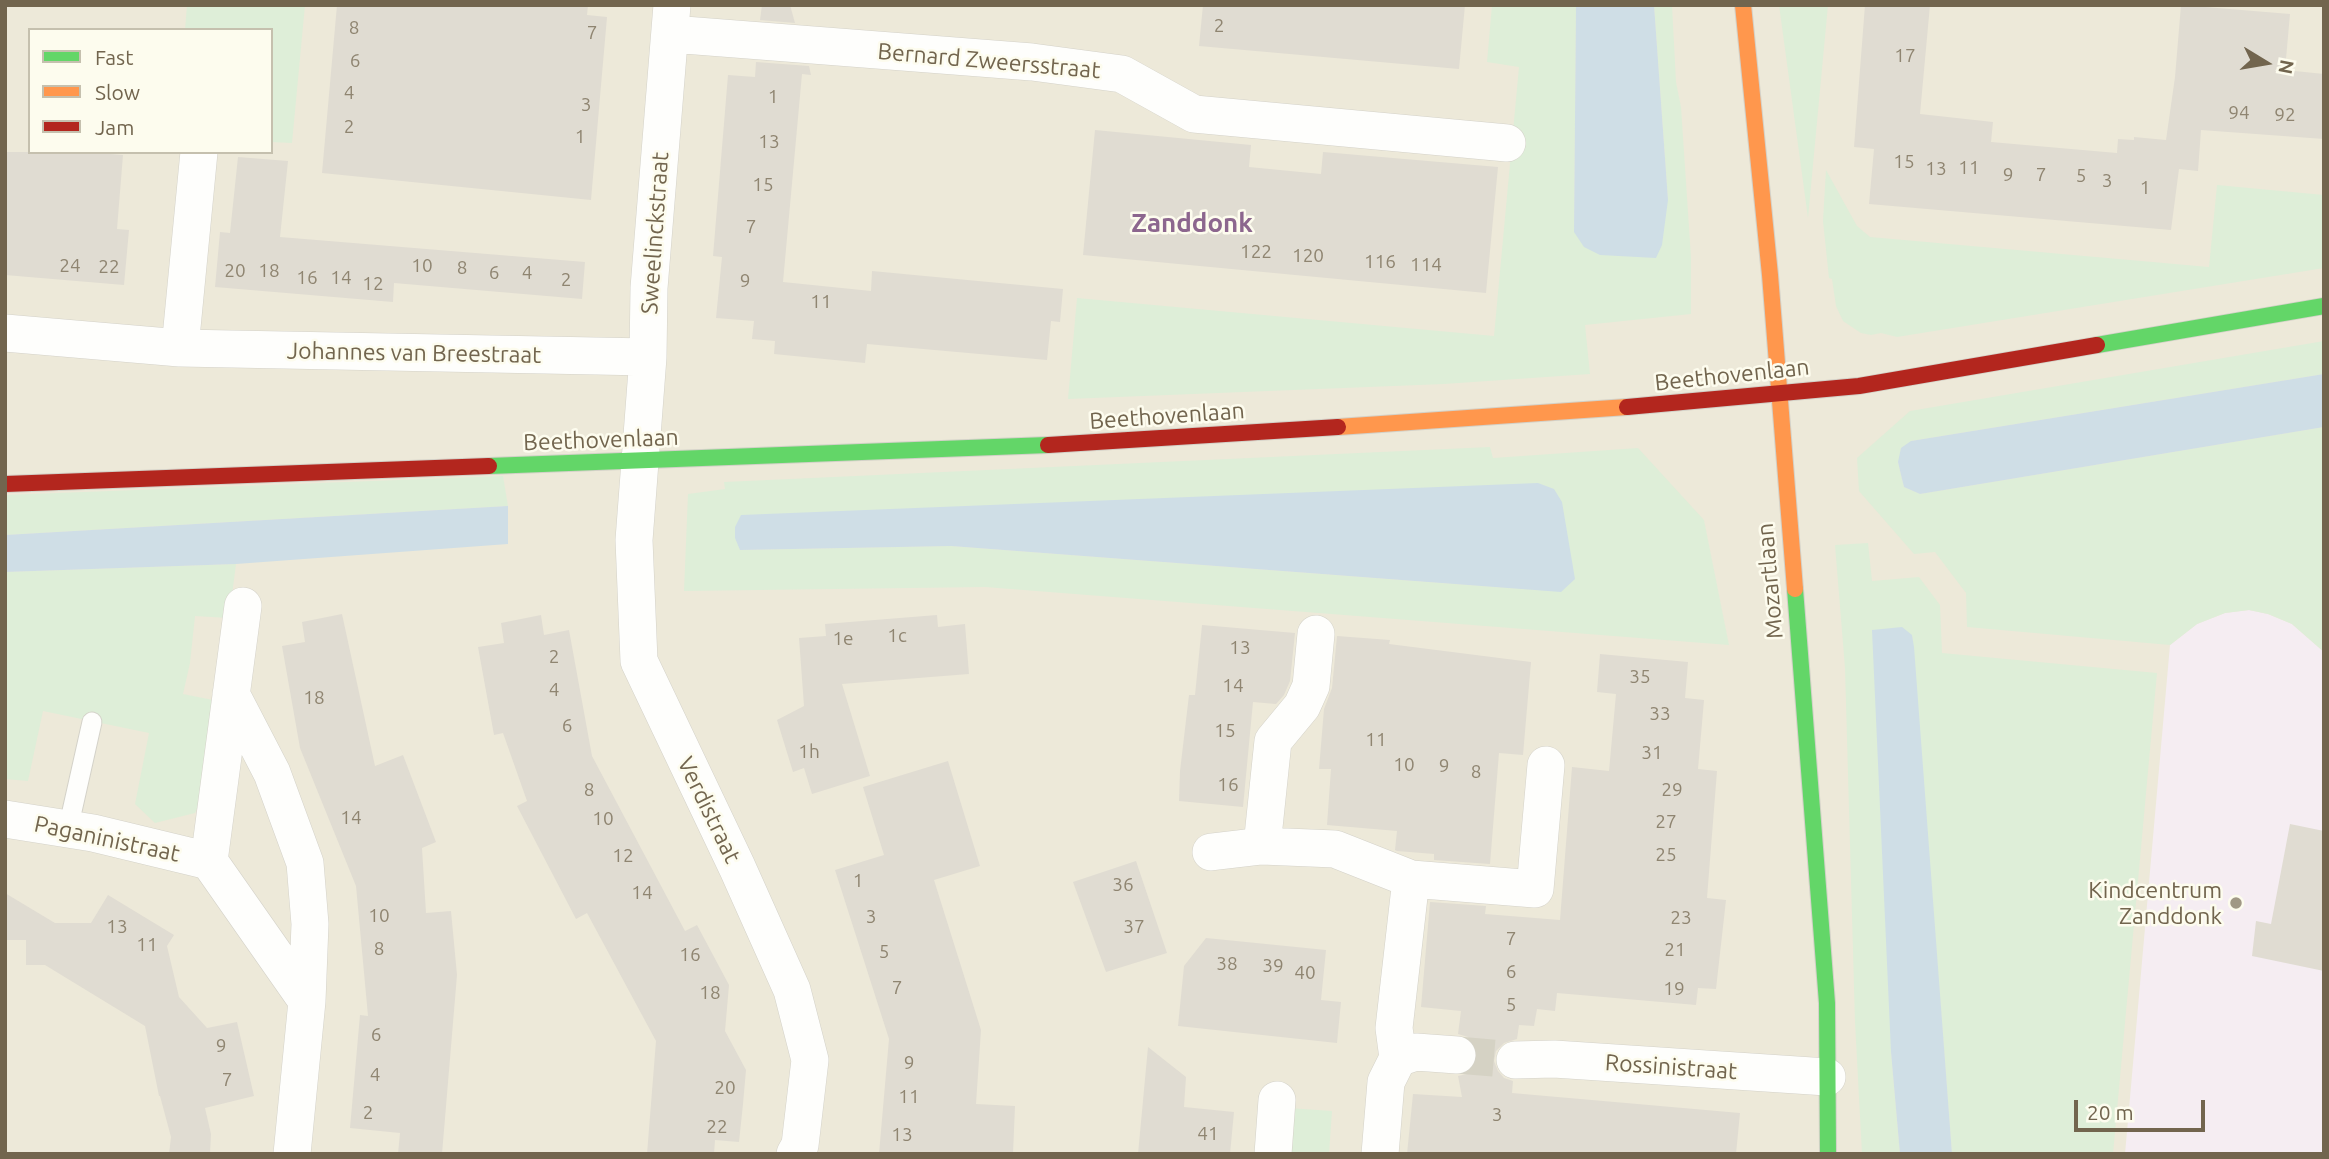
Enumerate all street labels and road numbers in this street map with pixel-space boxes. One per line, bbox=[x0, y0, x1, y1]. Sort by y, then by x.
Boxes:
street label: Bernard Zweersstraat bbox=[876, 38, 1102, 84]
street label: Sweelinckstraat bbox=[636, 151, 674, 315]
street label: Johannes van Breestraat bbox=[287, 337, 541, 369]
street label: Beethovenlaan bbox=[1653, 353, 1811, 397]
street label: Beethovenlaan bbox=[1089, 397, 1245, 435]
street label: Beethovenlaan bbox=[523, 423, 679, 457]
street label: Mozartlaan bbox=[1751, 522, 1789, 640]
street label: Verdistraat bbox=[671, 752, 747, 868]
street label: Paganinistraat bbox=[32, 810, 182, 868]
street label: Rossinistraat bbox=[1604, 1049, 1738, 1085]

